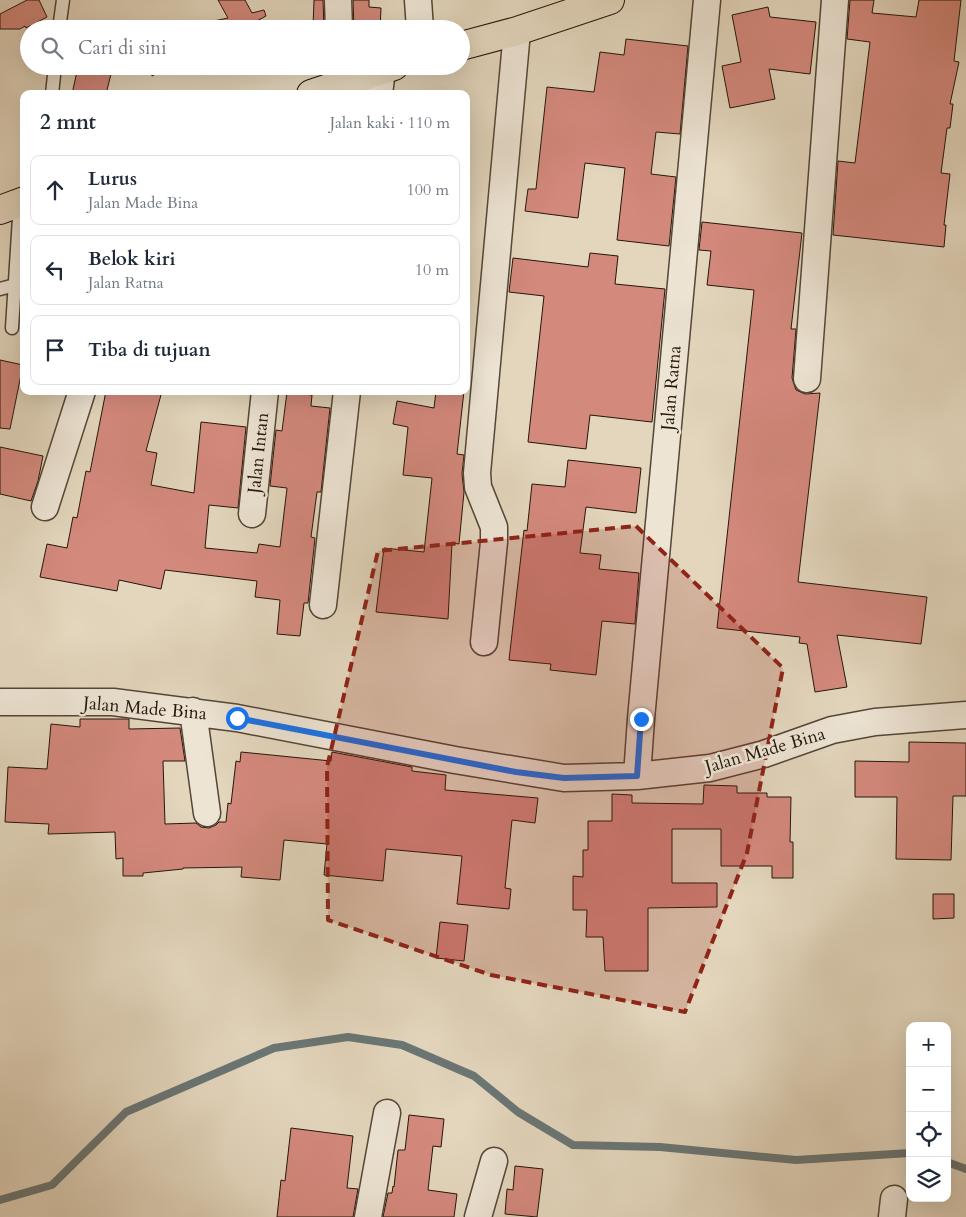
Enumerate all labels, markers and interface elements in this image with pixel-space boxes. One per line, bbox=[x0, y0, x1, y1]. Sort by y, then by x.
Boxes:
search box bbox=[20, 20, 470, 75]
icon: search bbox=[38, 34, 66, 62]
text: Cari di sini bbox=[78, 35, 167, 61]
text: 2 mnt bbox=[40, 108, 96, 137]
text: Jalan kaki · 110 m bbox=[330, 112, 450, 134]
text: Lurus bbox=[88, 166, 137, 192]
icon: ahead bbox=[41, 176, 69, 204]
text: 100 m bbox=[407, 179, 449, 201]
text: Jalan Made Bina bbox=[88, 192, 198, 214]
text: Belok kiri bbox=[88, 246, 175, 272]
icon: left bbox=[41, 256, 69, 284]
text: 10 m bbox=[415, 259, 449, 281]
text: Jalan Ratna bbox=[88, 272, 164, 294]
icon: arrive bbox=[41, 336, 69, 364]
text: Tiba di tujuan bbox=[88, 337, 211, 363]
street label: Jalan Ratna bbox=[655, 344, 688, 435]
street label: Jalan Intan bbox=[241, 411, 275, 498]
street label: Jalan Made Bina bbox=[79, 690, 208, 726]
route start bbox=[226, 707, 249, 730]
route end bbox=[630, 708, 653, 731]
street label: Jalan Made Bina bbox=[699, 721, 828, 780]
map controls bbox=[906, 1022, 951, 1202]
button: + bbox=[906, 1022, 951, 1067]
button: − bbox=[906, 1067, 951, 1112]
button: locate bbox=[906, 1112, 951, 1157]
button: layers bbox=[906, 1157, 951, 1202]

